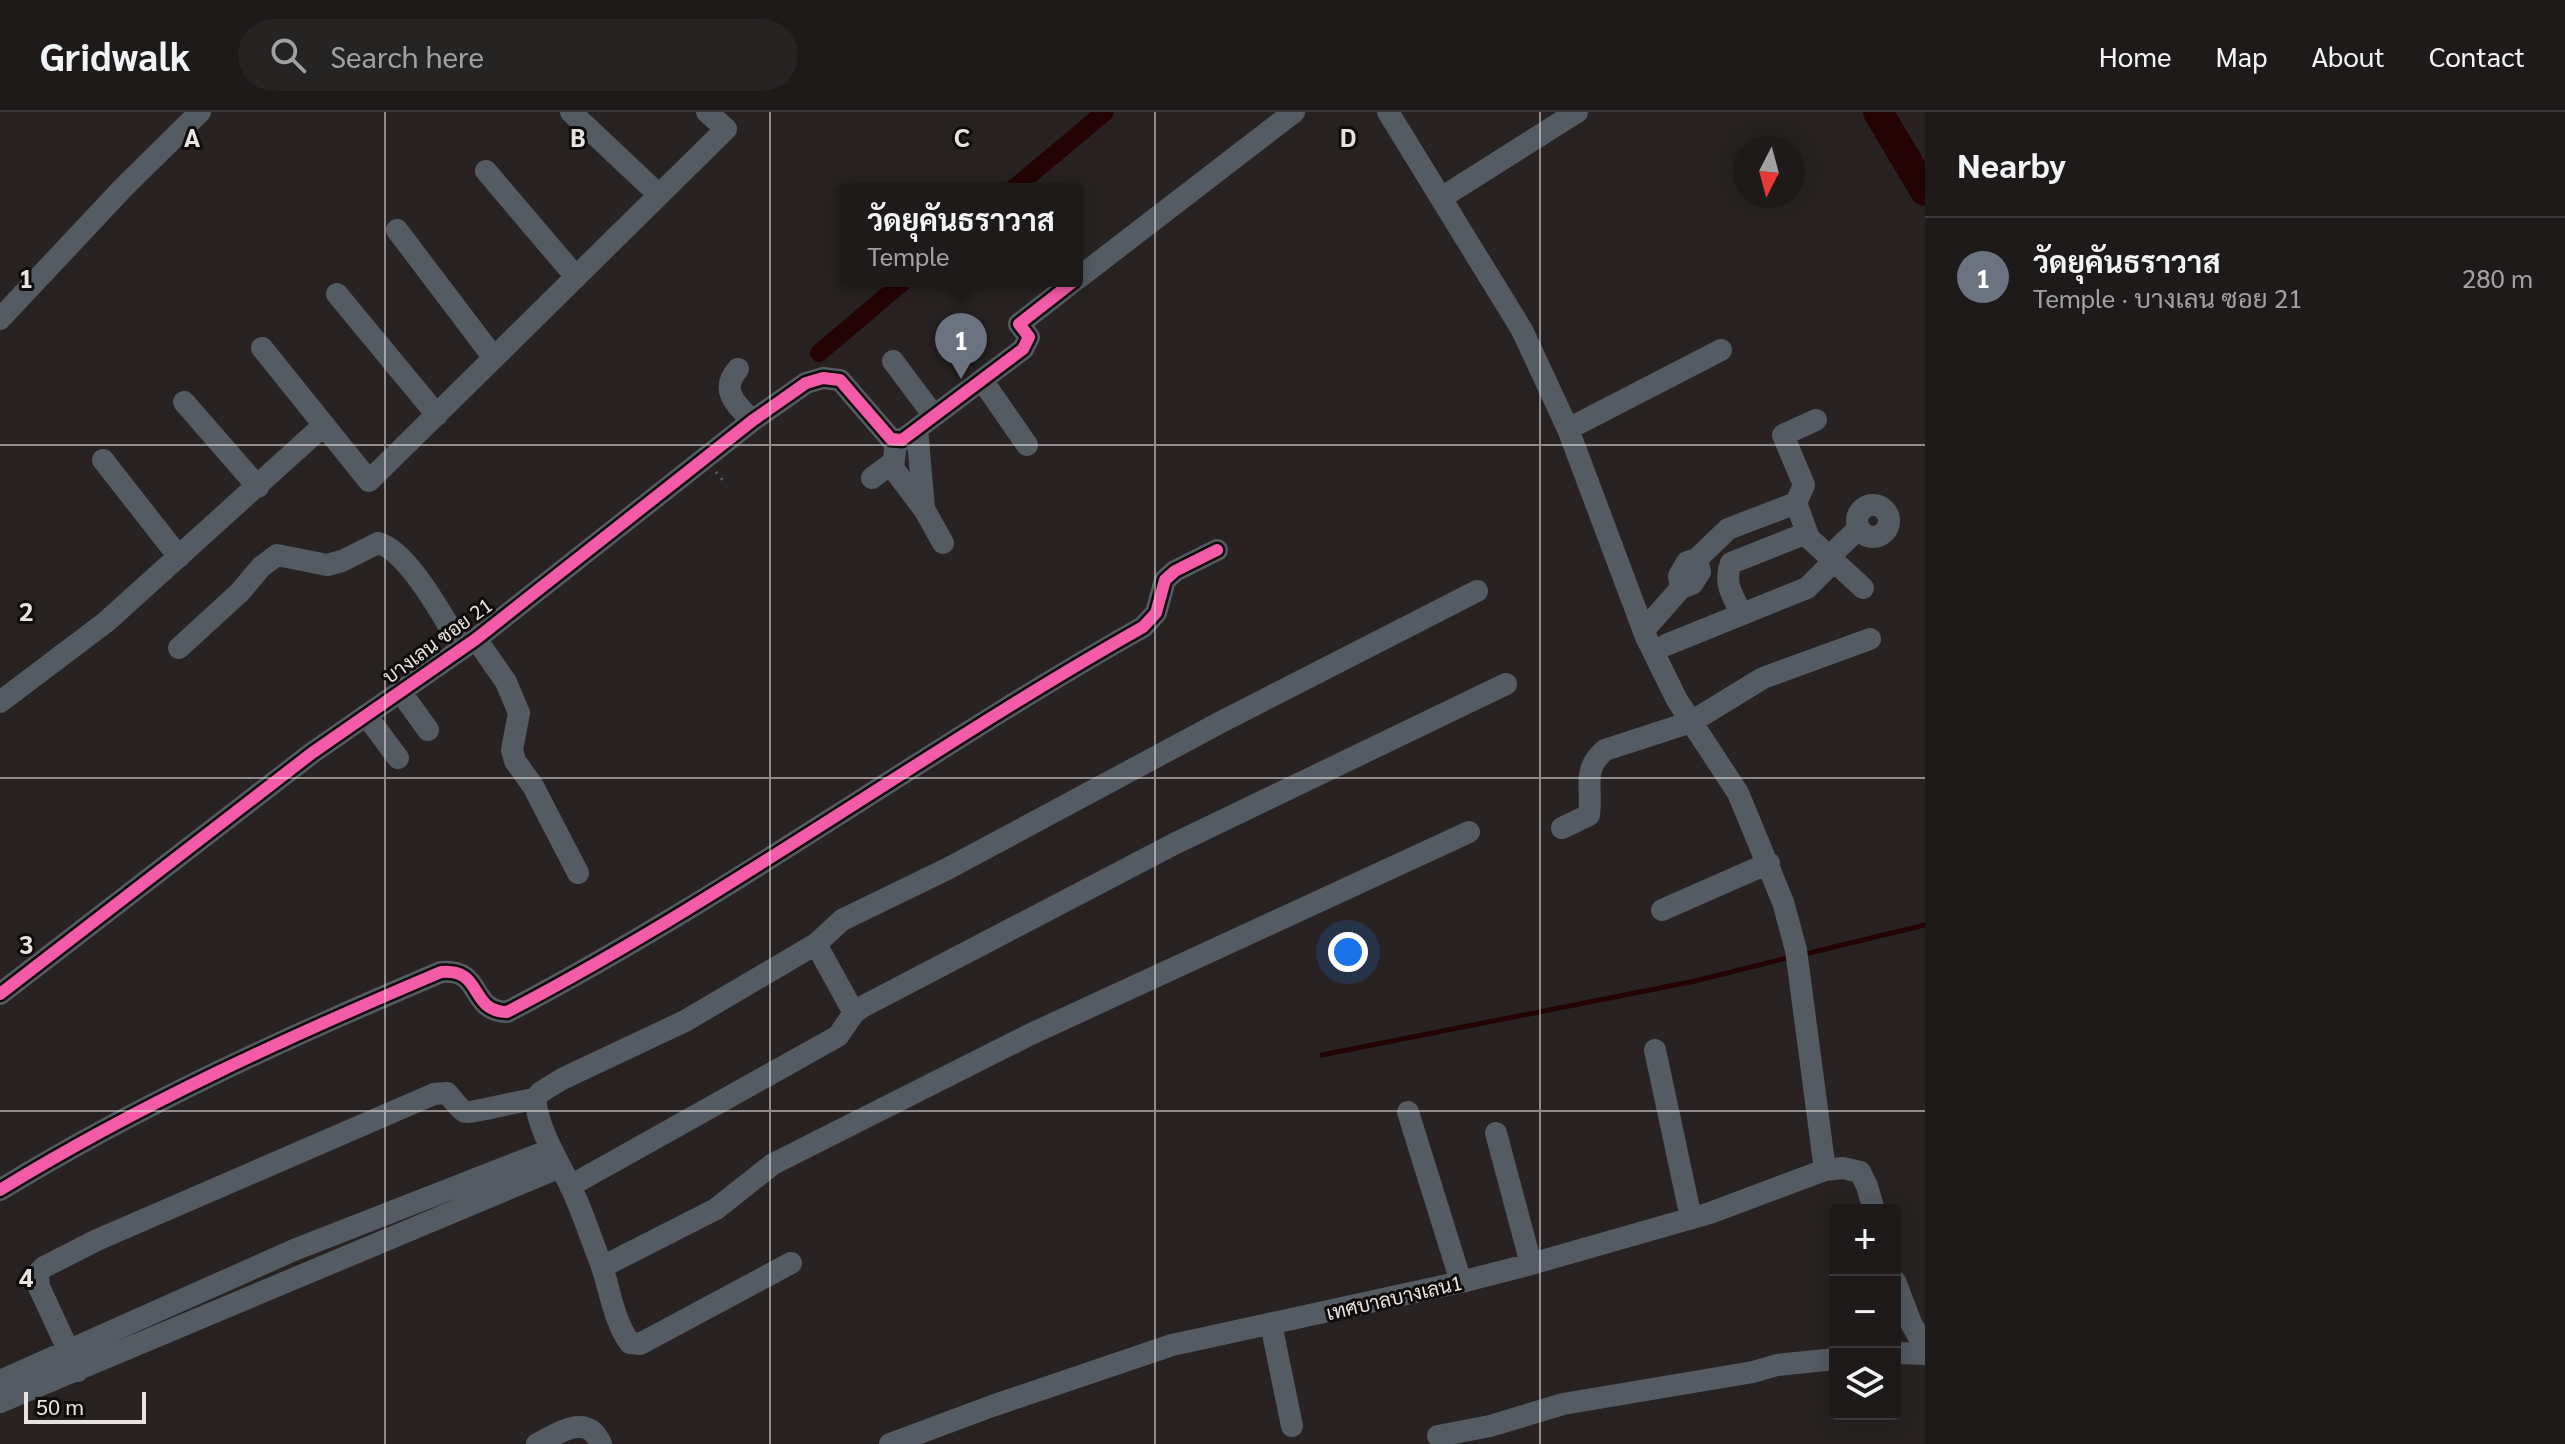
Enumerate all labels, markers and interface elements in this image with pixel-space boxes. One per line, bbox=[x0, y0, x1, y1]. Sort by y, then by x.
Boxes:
search box bbox=[238, 19, 798, 91]
text: Gridwalk bbox=[40, 30, 190, 80]
icon: search bbox=[266, 33, 310, 77]
text: Search here bbox=[330, 36, 484, 75]
text: Home bbox=[2099, 37, 2171, 73]
text: Map bbox=[2215, 37, 2267, 73]
text: About bbox=[2311, 37, 2385, 73]
text: Contact bbox=[2429, 37, 2525, 73]
text: A bbox=[184, 119, 201, 153]
text: B bbox=[570, 119, 586, 153]
text: C bbox=[954, 119, 970, 153]
text: D bbox=[1340, 119, 1356, 153]
north arrow bbox=[1733, 136, 1805, 208]
text: Nearby bbox=[1957, 142, 2066, 186]
popup bbox=[839, 183, 1083, 287]
text: วัดยุคันธราวาส bbox=[867, 199, 1055, 238]
text: Temple bbox=[867, 238, 949, 272]
text: วัดยุคันธราวาส bbox=[2033, 241, 2220, 280]
text: 1 bbox=[19, 260, 33, 294]
text: 1 bbox=[1976, 260, 1990, 294]
text: 280 m bbox=[2462, 260, 2533, 294]
text: Temple · บางเลน ซอย 21 bbox=[2033, 280, 2303, 314]
pin: 1 bbox=[935, 313, 987, 379]
street label: บางเลน ซอย 21 bbox=[377, 591, 497, 689]
text: 2 bbox=[19, 593, 33, 627]
text: 3 bbox=[19, 926, 33, 960]
your location bbox=[1328, 932, 1368, 972]
map controls bbox=[1829, 1204, 1901, 1420]
button: + bbox=[1829, 1204, 1901, 1276]
text: 4 bbox=[19, 1259, 34, 1293]
street label: เทศบาลบางเลน1 bbox=[1323, 1269, 1465, 1325]
button: − bbox=[1829, 1276, 1901, 1348]
button: layers bbox=[1829, 1348, 1901, 1420]
scale bar bbox=[24, 1388, 146, 1424]
text: 50 m bbox=[36, 1392, 84, 1420]

